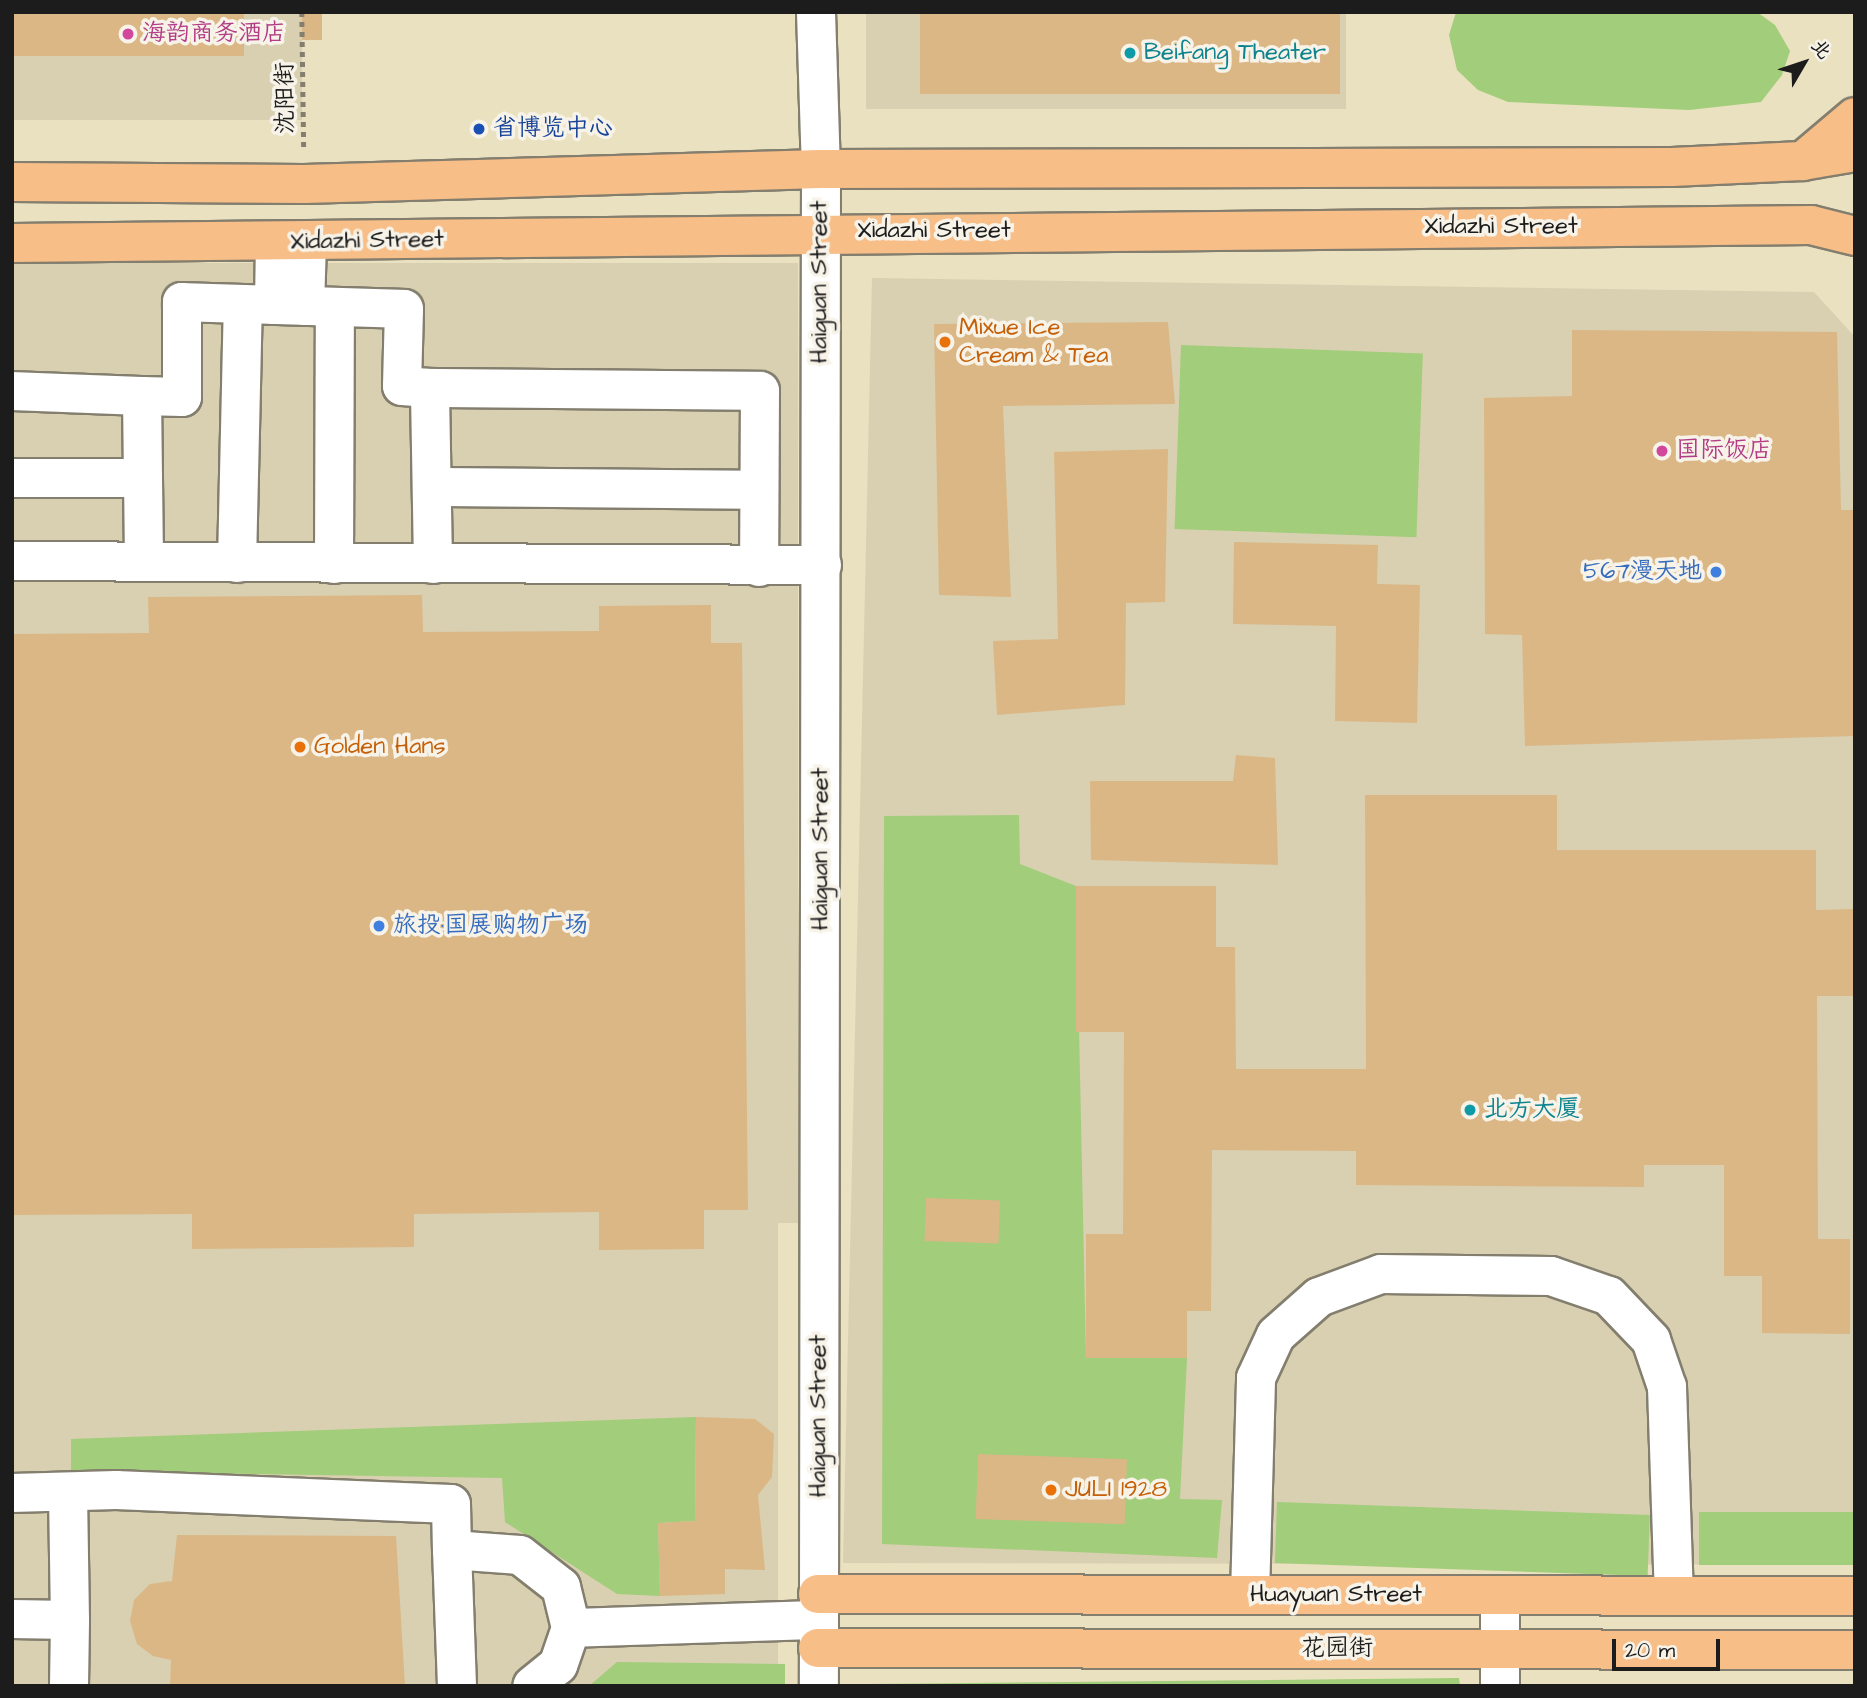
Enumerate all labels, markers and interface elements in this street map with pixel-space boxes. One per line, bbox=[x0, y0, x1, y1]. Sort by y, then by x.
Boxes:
place label: 海韵商务酒店 bbox=[142, 20, 286, 48]
marker: 海韵商务酒店 bbox=[120, 26, 136, 42]
north arrow bbox=[1769, 28, 1839, 98]
text: 北 bbox=[1804, 34, 1837, 65]
place label: Beifang Theater bbox=[1144, 39, 1326, 67]
marker: Beifang Theater bbox=[1122, 45, 1138, 61]
street label: 沈阳街 bbox=[271, 62, 301, 134]
place label: 省博览中心 bbox=[493, 115, 613, 143]
marker: 省博览中心 bbox=[471, 121, 487, 137]
street label: Haiguan Street bbox=[806, 201, 834, 363]
street label: Xidazhi Street bbox=[1424, 213, 1578, 241]
street label: Xidazhi Street bbox=[857, 217, 1011, 245]
street label: Xidazhi Street bbox=[290, 225, 444, 257]
place label: Mixue Ice Cream & Tea bbox=[959, 314, 1109, 370]
marker: Mixue Ice Cream & Tea bbox=[937, 334, 953, 350]
place label: 国际饭店 bbox=[1676, 437, 1772, 465]
marker: 国际饭店 bbox=[1654, 443, 1670, 459]
place label: 567漫天地 bbox=[1583, 558, 1702, 586]
marker: 567漫天地 bbox=[1708, 564, 1724, 580]
place label: Golden Hans bbox=[314, 733, 446, 761]
marker: Golden Hans bbox=[292, 739, 308, 755]
street label: Haiguan Street bbox=[807, 768, 835, 930]
place label: 旅投·国展购物广场 bbox=[393, 912, 588, 940]
marker: 旅投·国展购物广场 bbox=[371, 918, 387, 934]
place label: 北方大厦 bbox=[1484, 1096, 1580, 1124]
marker: 北方大厦 bbox=[1462, 1102, 1478, 1118]
street label: Haiguan Street bbox=[805, 1335, 833, 1497]
place label: JULI 1928 bbox=[1065, 1476, 1167, 1504]
marker: JULI 1928 bbox=[1043, 1482, 1059, 1498]
street label: Huayuan Street bbox=[1250, 1581, 1422, 1609]
scale bar bbox=[1615, 1624, 1724, 1668]
street label: 花园街 bbox=[1301, 1635, 1373, 1663]
text: 20 m bbox=[1625, 1636, 1675, 1665]

